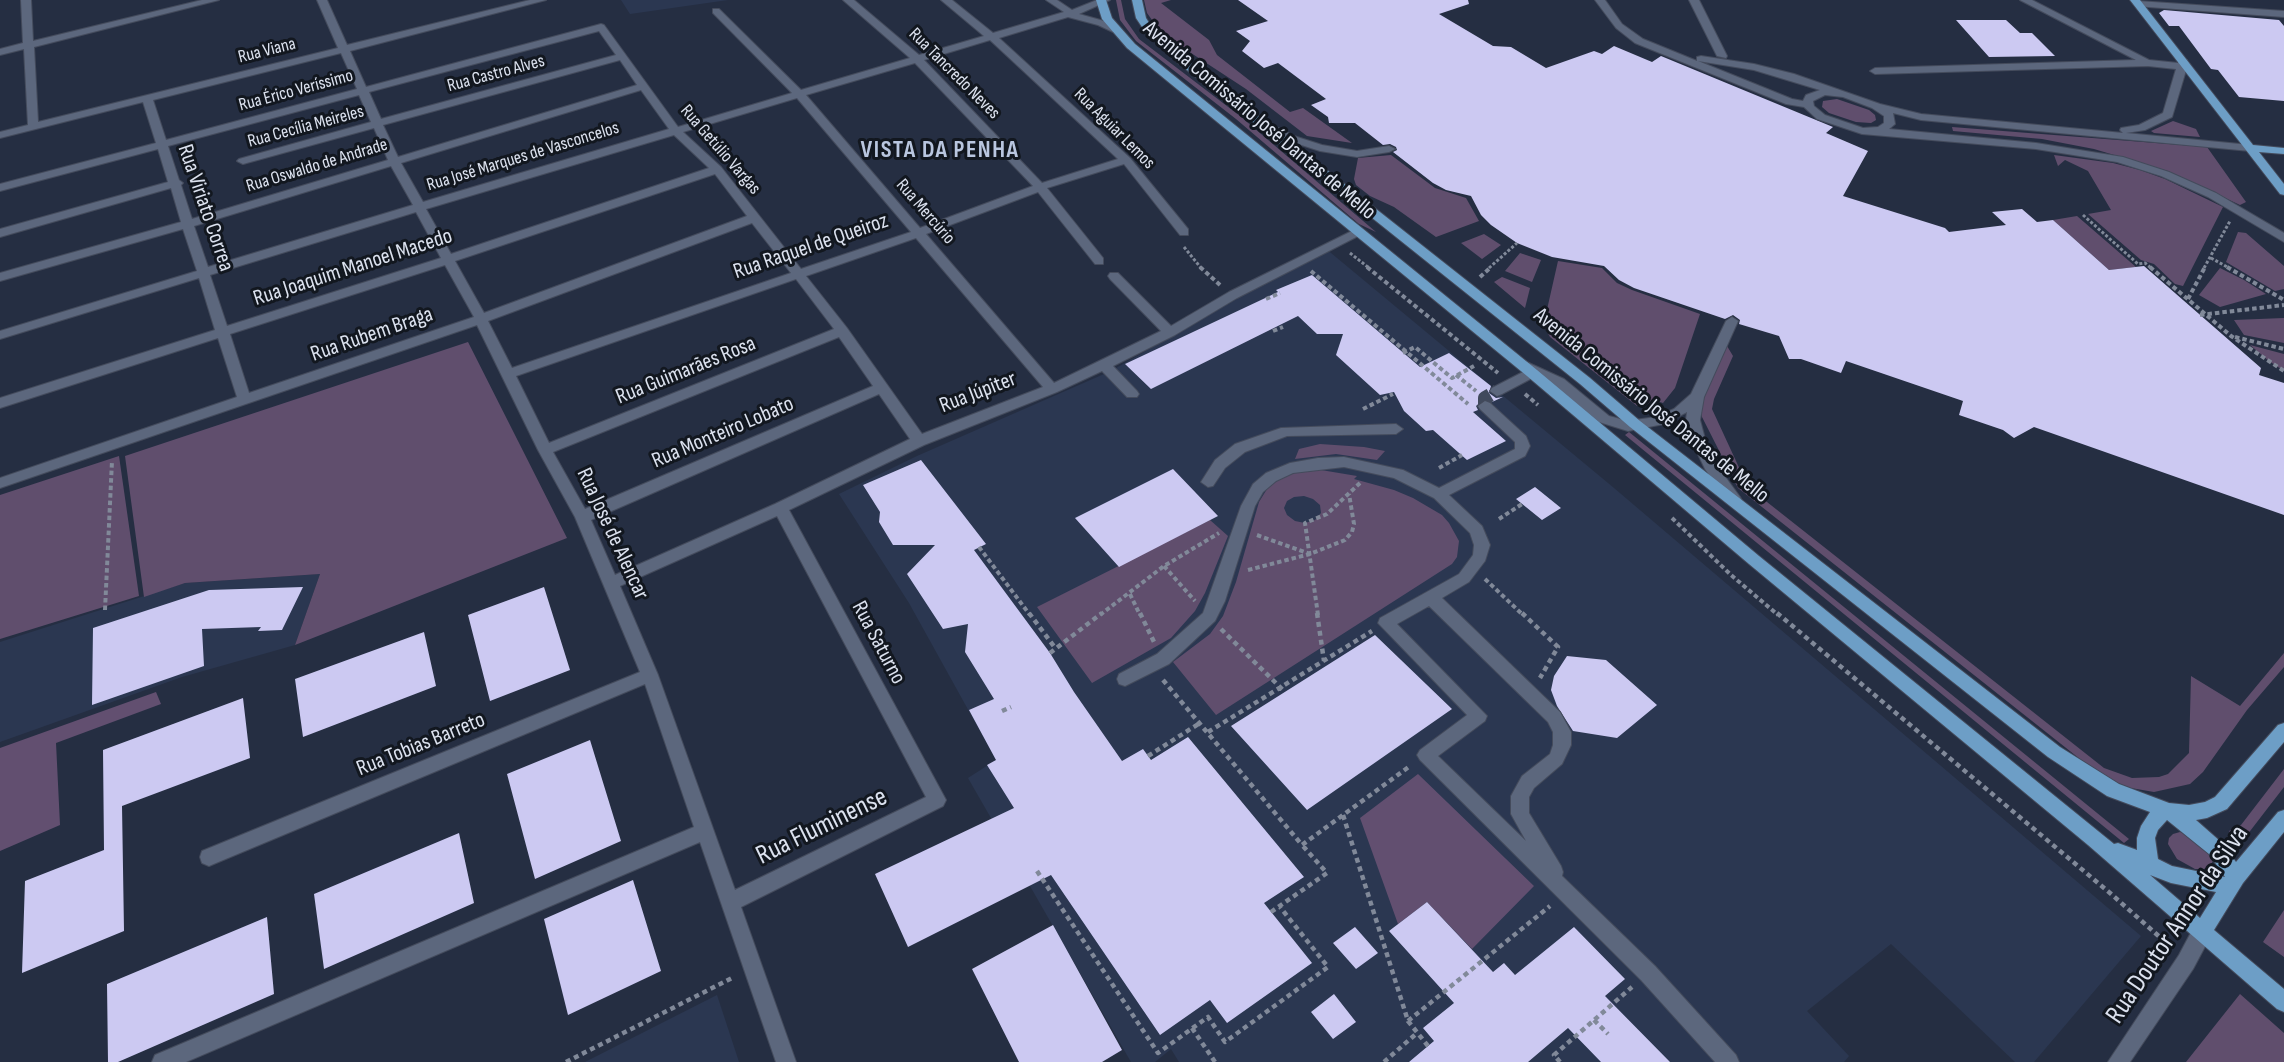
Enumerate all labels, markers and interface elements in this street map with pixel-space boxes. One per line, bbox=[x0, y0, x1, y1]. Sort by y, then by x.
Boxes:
street label: Avenida Comissário José Dantas de Mello bbox=[1137, 16, 1381, 226]
street label: Rua Tancredo Neves bbox=[904, 24, 1004, 124]
street label: Rua Viana bbox=[236, 33, 298, 69]
street label: Rua Castro Alves bbox=[445, 51, 547, 97]
street label: Rua Érico Veríssimo bbox=[236, 65, 356, 117]
street label: Rua Aguiar Lemos bbox=[1069, 84, 1159, 174]
street label: Rua Cecília Meireles bbox=[246, 101, 366, 153]
street label: Rua Getúlio Vargas bbox=[675, 101, 765, 199]
street label: Rua José Marques de Vasconcelos bbox=[424, 117, 622, 197]
street label: Rua Oswaldo de Andrade bbox=[244, 134, 390, 198]
district label: VISTA DA PENHA bbox=[861, 137, 1019, 165]
street label: Rua Viriato Correa bbox=[171, 141, 239, 275]
street label: Rua Mercúrio bbox=[891, 175, 959, 249]
street label: Rua Raquel de Queiroz bbox=[730, 208, 892, 286]
street label: Rua Joaquim Manoel Macedo bbox=[250, 223, 456, 313]
street label: Rua Rubem Braga bbox=[307, 302, 437, 368]
street label: Avenida Comissário José Dantas de Mello bbox=[1528, 303, 1774, 509]
street label: Rua Guimarães Rosa bbox=[612, 331, 760, 411]
street label: Rua Júpiter bbox=[936, 366, 1020, 420]
street label: Rua Monteiro Lobato bbox=[648, 391, 798, 475]
street label: Rua José de Alencar bbox=[570, 464, 654, 604]
street label: Rua Saturno bbox=[845, 597, 911, 689]
street label: Rua Tobias Barreto bbox=[353, 707, 489, 783]
street label: Rua Fluminense bbox=[751, 781, 893, 873]
street label: Rua Doutor Annor da Silva bbox=[2100, 820, 2256, 1030]

